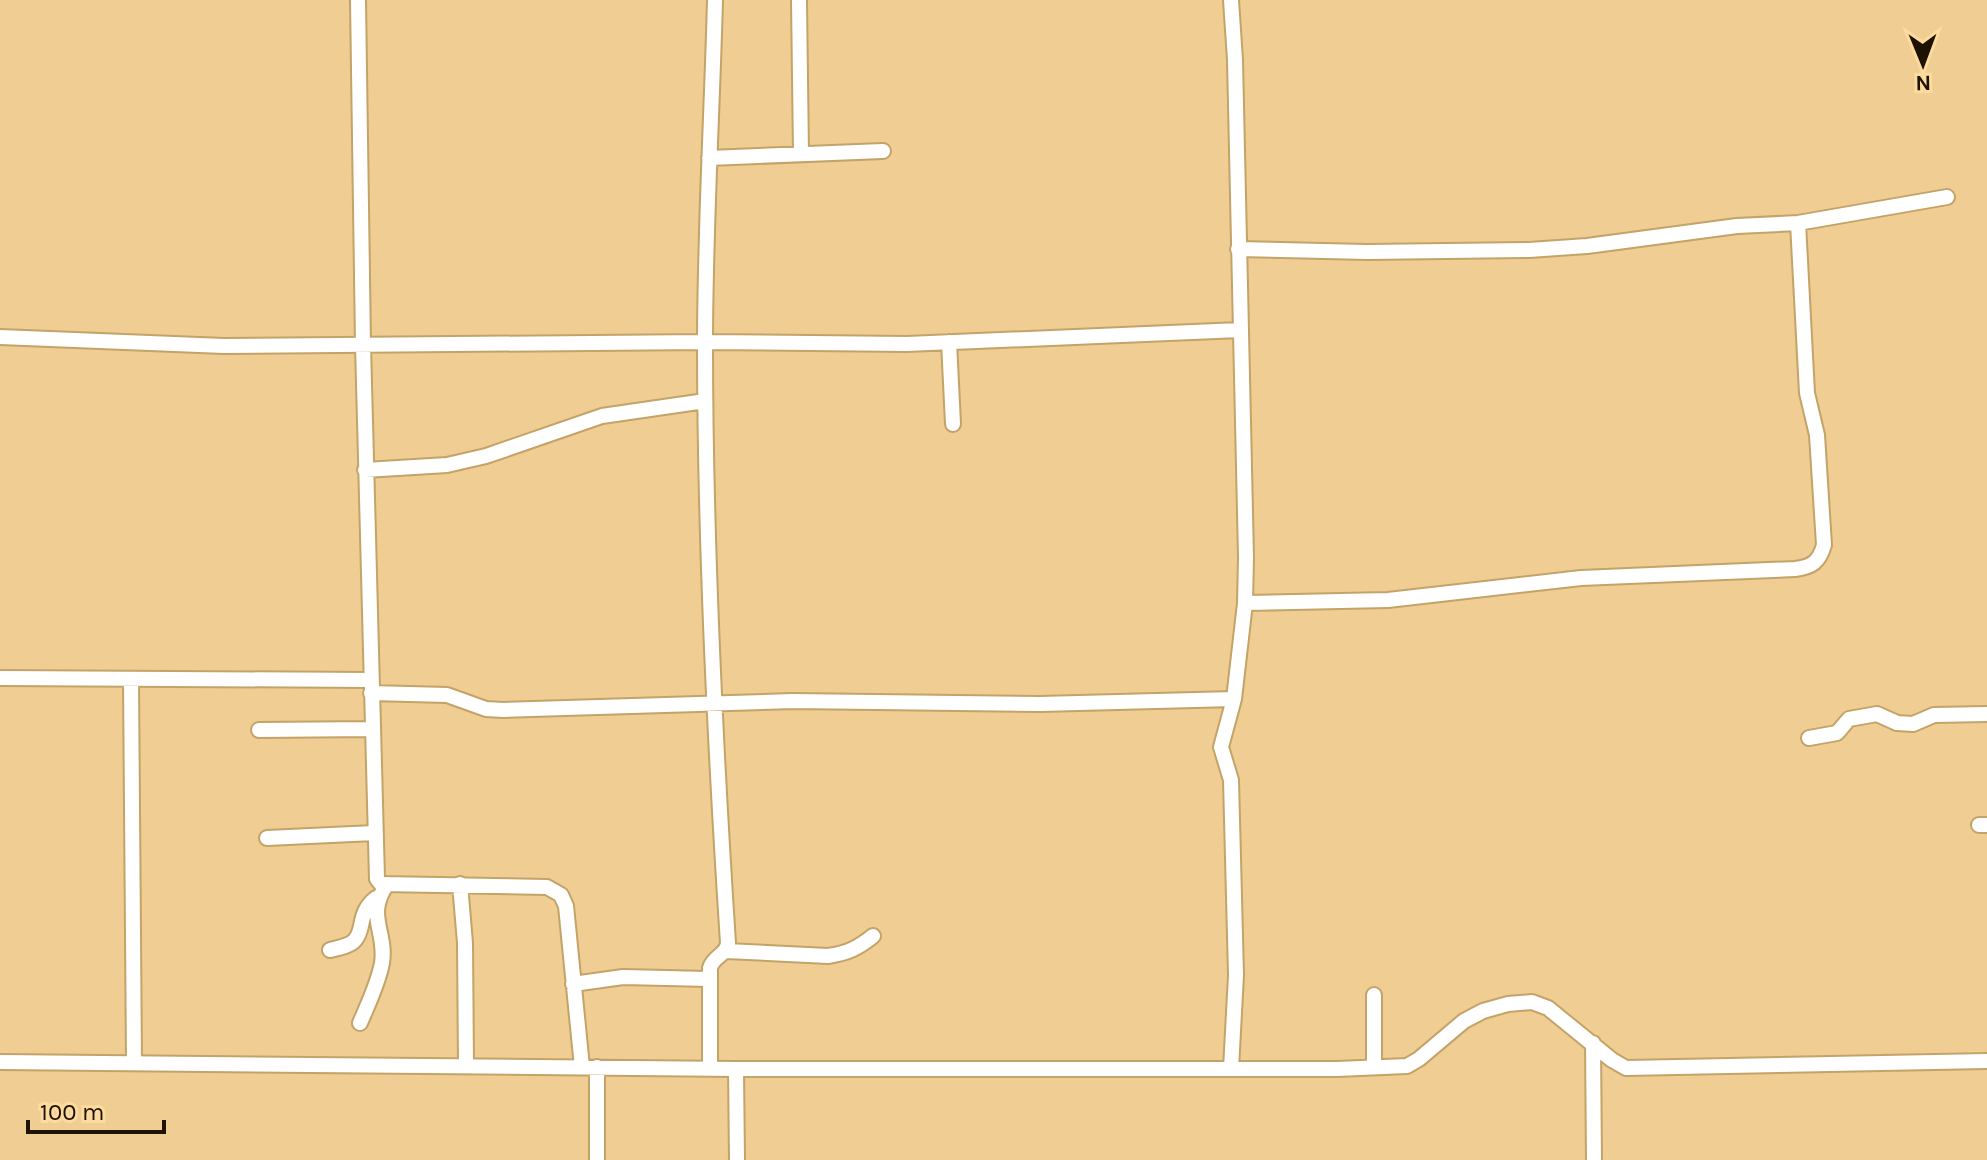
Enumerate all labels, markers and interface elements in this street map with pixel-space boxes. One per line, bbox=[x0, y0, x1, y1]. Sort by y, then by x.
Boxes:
north arrow bbox=[1883, 24, 1963, 104]
text: N bbox=[1915, 70, 1931, 96]
scale bar bbox=[28, 1084, 164, 1134]
text: 100 m bbox=[40, 1098, 105, 1126]

